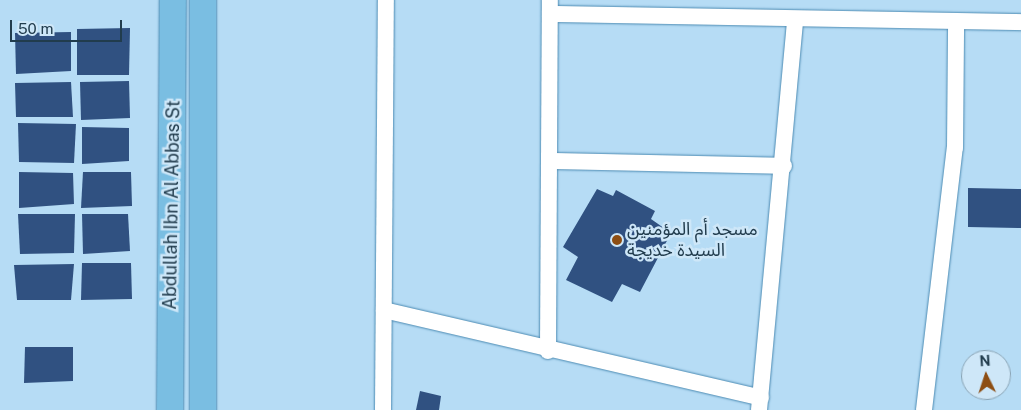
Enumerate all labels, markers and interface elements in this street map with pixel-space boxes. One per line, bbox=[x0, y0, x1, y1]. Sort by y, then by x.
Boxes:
scale bar bbox=[12, 10, 125, 42]
text: 50 m bbox=[18, 20, 53, 37]
street label: Abdullah Ibn Al Abbas St bbox=[159, 100, 185, 310]
place label: مسجد أم المؤمنين السيدة خديجة bbox=[627, 219, 758, 262]
marker: مسجد أم المؤمنين السيدة خديجة bbox=[611, 234, 623, 246]
north arrow bbox=[961, 350, 1011, 400]
text: N bbox=[979, 353, 991, 369]

